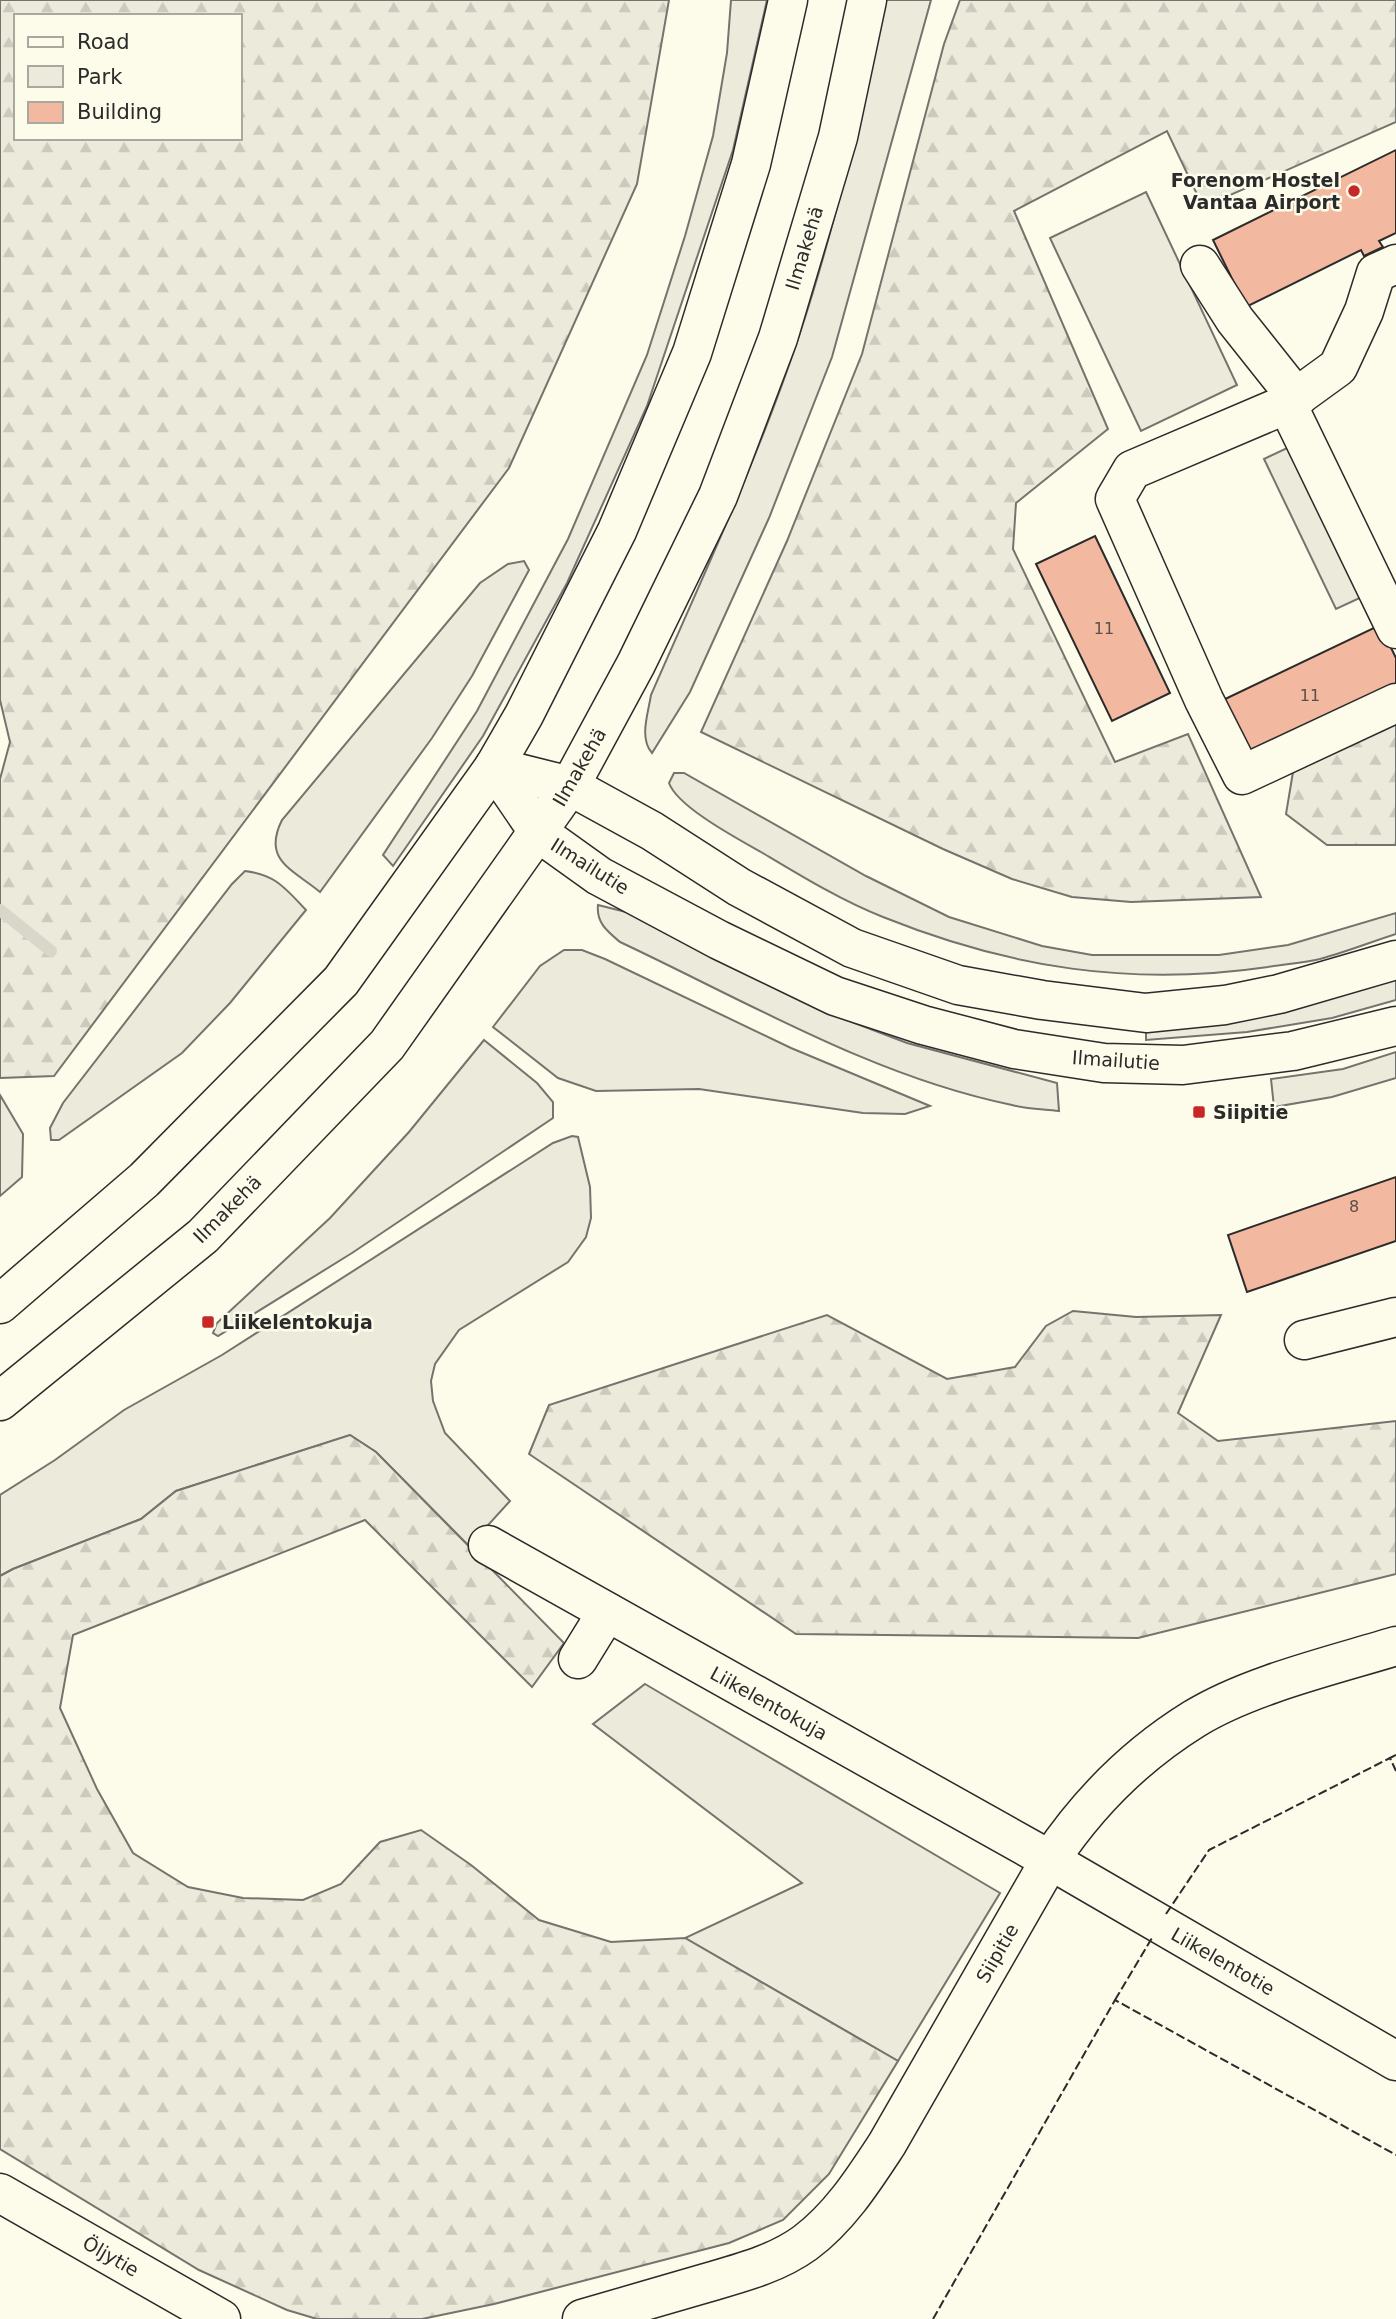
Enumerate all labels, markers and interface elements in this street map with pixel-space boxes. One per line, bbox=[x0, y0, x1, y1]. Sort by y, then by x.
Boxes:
legend bbox=[14, 14, 242, 140]
text: Road bbox=[77, 30, 130, 54]
text: Park bbox=[77, 65, 123, 89]
text: Building bbox=[77, 100, 162, 124]
place label: Forenom Hostel Vantaa Airport bbox=[1171, 169, 1340, 213]
marker: Forenom Hostel Vantaa Airport bbox=[1346, 183, 1362, 199]
street label: Ilmakehä bbox=[781, 203, 827, 293]
house number: 11 bbox=[1094, 619, 1114, 638]
house number: 11 bbox=[1300, 686, 1320, 705]
street label: Ilmakehä bbox=[548, 724, 610, 810]
street label: Ilmailutie bbox=[547, 833, 633, 899]
street label: Ilmailutie bbox=[1071, 1046, 1161, 1074]
place label: Siipitie bbox=[1213, 1101, 1288, 1123]
marker: Siipitie bbox=[1191, 1104, 1207, 1120]
street label: Ilmakehä bbox=[189, 1171, 265, 1247]
house number: 8 bbox=[1349, 1197, 1359, 1216]
place label: Liikelentokuja bbox=[222, 1311, 373, 1333]
marker: Liikelentokuja bbox=[200, 1314, 216, 1330]
street label: Liikelentokuja bbox=[707, 1662, 831, 1744]
street label: Siipitie bbox=[971, 1920, 1023, 1986]
street label: Liikelentotie bbox=[1167, 1923, 1279, 1999]
street label: Öljytie bbox=[79, 2231, 143, 2281]

